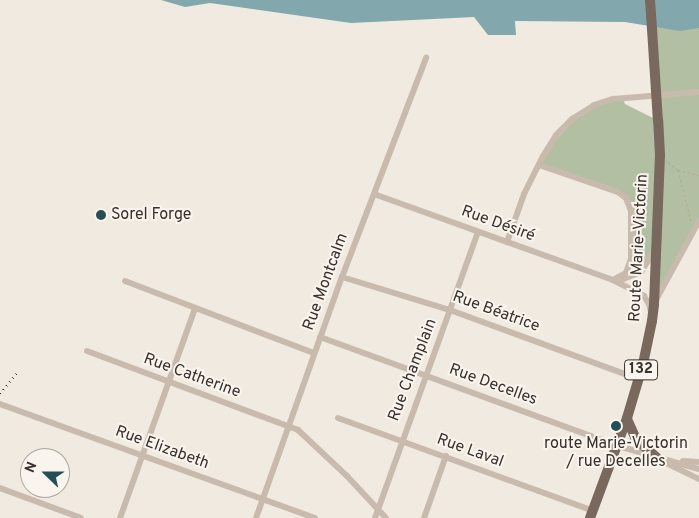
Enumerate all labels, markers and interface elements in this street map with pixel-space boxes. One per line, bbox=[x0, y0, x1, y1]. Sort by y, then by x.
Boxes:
street label: Route Marie-Victorin bbox=[626, 173, 652, 323]
street label: Rue Désiré bbox=[459, 202, 537, 246]
place label: Sorel Forge bbox=[111, 205, 191, 225]
marker: Sorel Forge bbox=[95, 209, 107, 221]
street label: Rue Montcalm bbox=[300, 231, 352, 333]
street label: Rue Béatrice bbox=[450, 287, 542, 337]
street label: Rue Champlain bbox=[385, 316, 441, 424]
street label: Rue Catherine bbox=[141, 350, 243, 402]
road number: 132 bbox=[624, 358, 658, 382]
street label: Rue Decelles bbox=[446, 360, 540, 410]
marker: route Marie-Victorin / rue Decelles bbox=[610, 420, 622, 432]
street label: Rue Elizabeth bbox=[112, 422, 212, 474]
street label: Rue Laval bbox=[434, 430, 506, 472]
place label: route Marie-Victorin / rue Decelles bbox=[544, 434, 688, 472]
north arrow bbox=[20, 448, 70, 498]
text: N bbox=[22, 460, 41, 475]

